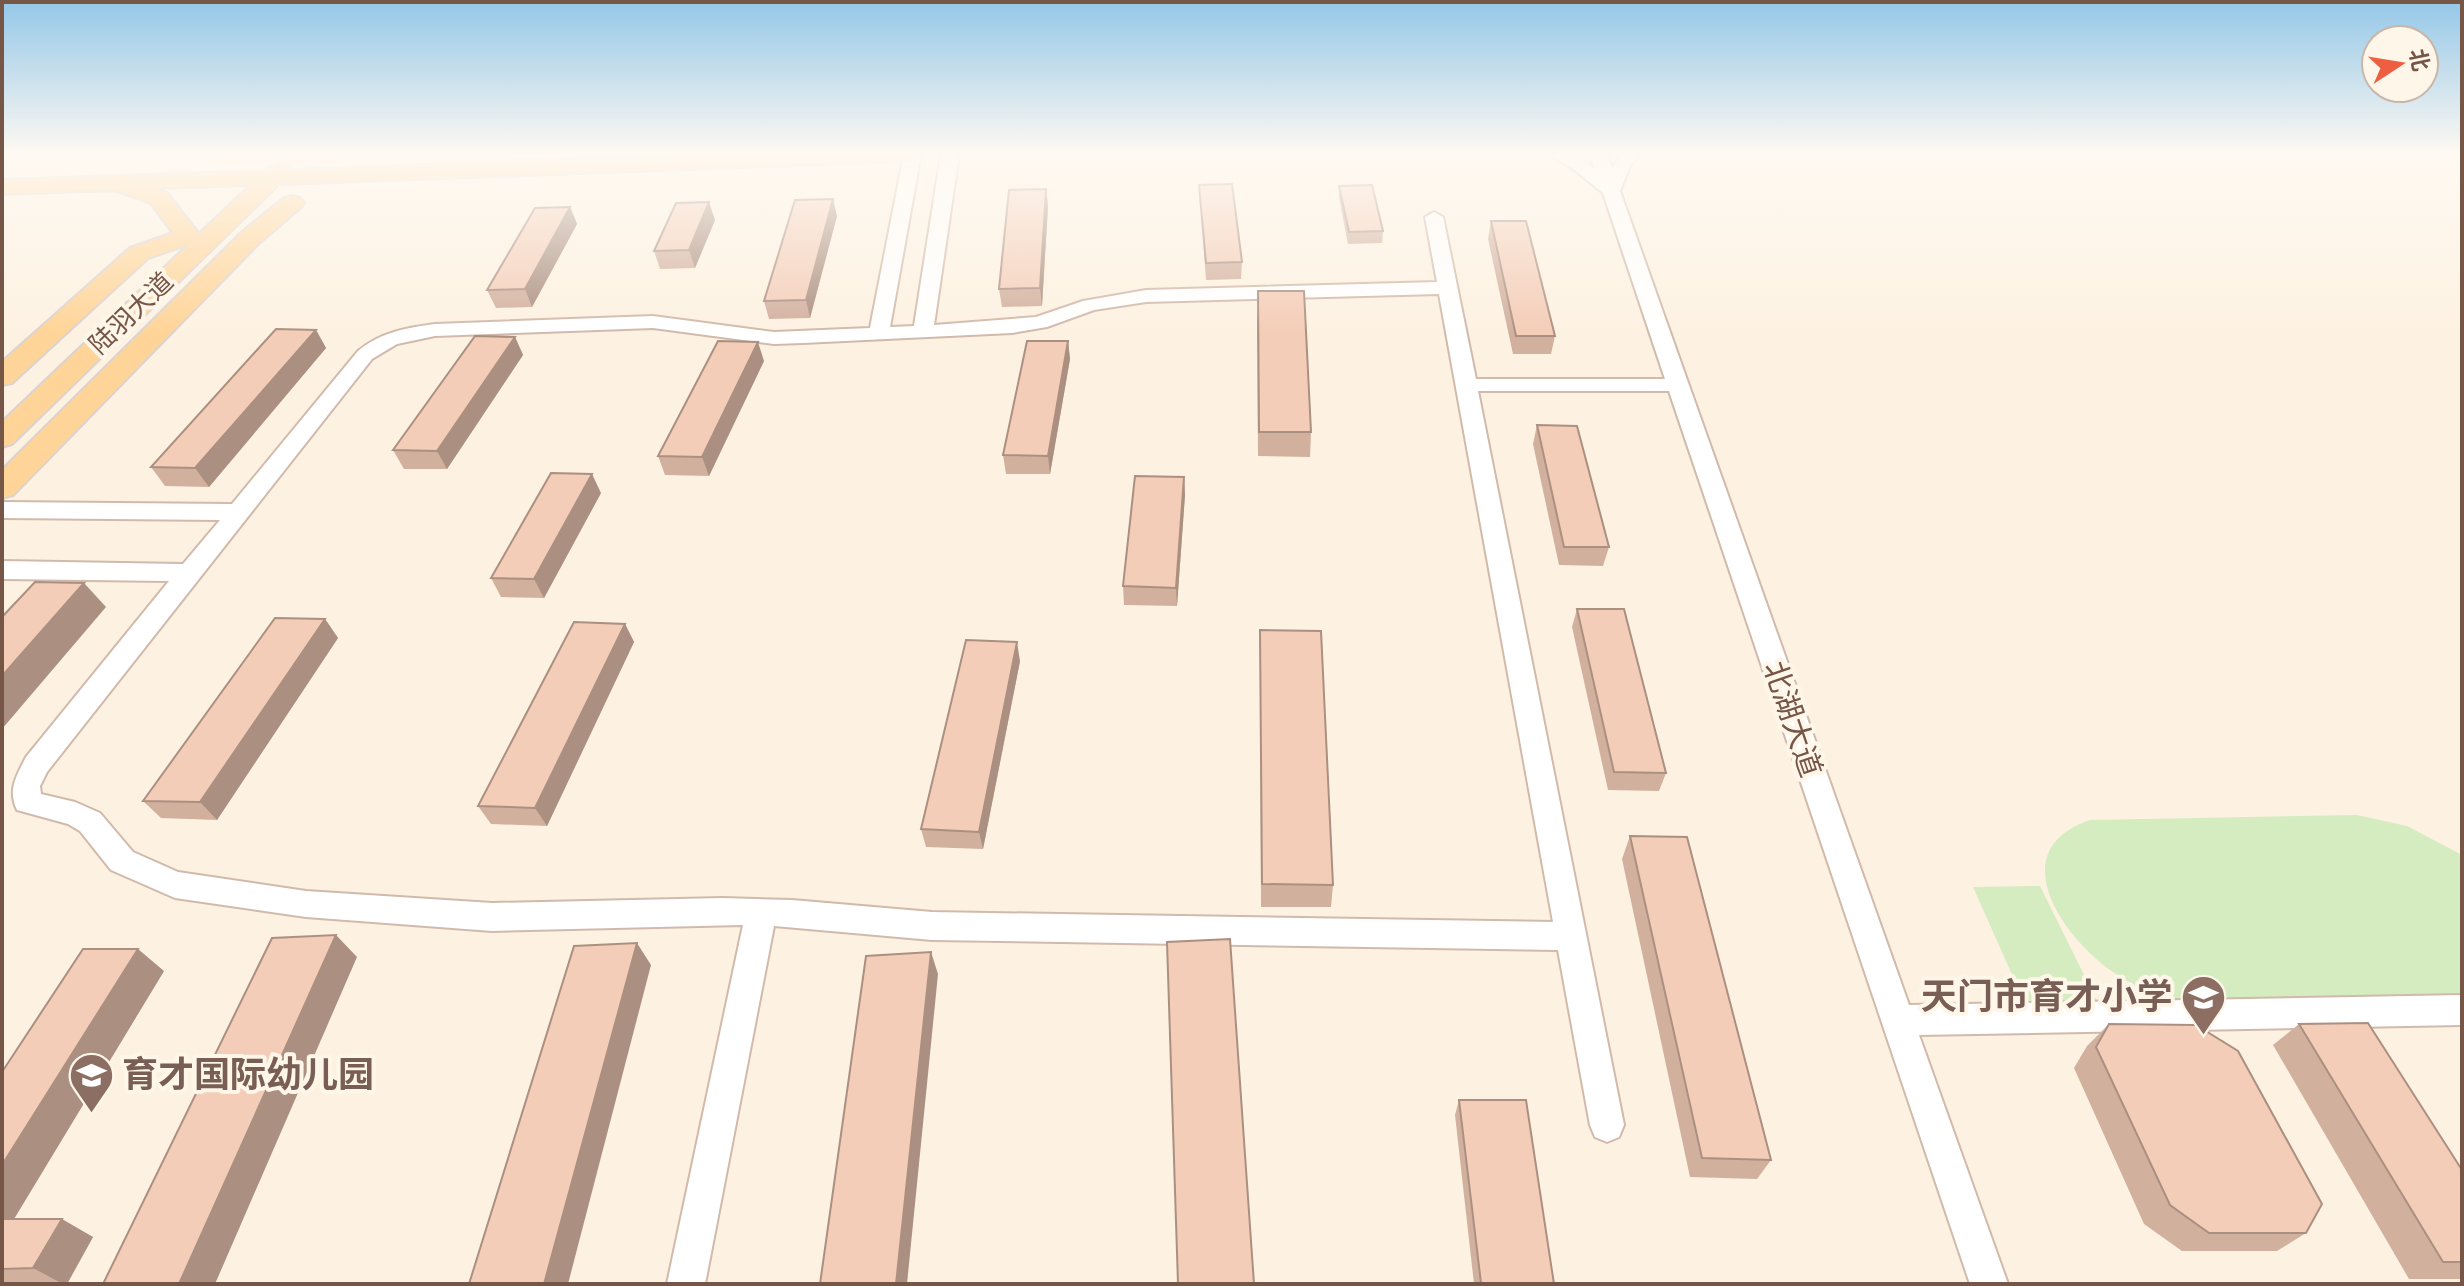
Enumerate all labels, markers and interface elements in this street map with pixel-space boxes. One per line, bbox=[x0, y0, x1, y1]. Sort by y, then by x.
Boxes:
north arrow bbox=[2360, 24, 2440, 104]
text: 北 bbox=[2404, 46, 2436, 74]
street label: 陆羽大道 bbox=[82, 265, 180, 361]
street label: 北湖大道 bbox=[1755, 656, 1831, 782]
school or university icon: 天门市育才小学 bbox=[2180, 973, 2228, 1036]
place label: 天门市育才小学 bbox=[1921, 974, 2173, 1020]
school or university icon: 育才国际幼儿园 bbox=[67, 1051, 115, 1114]
place label: 育才国际幼儿园 bbox=[122, 1052, 374, 1098]

